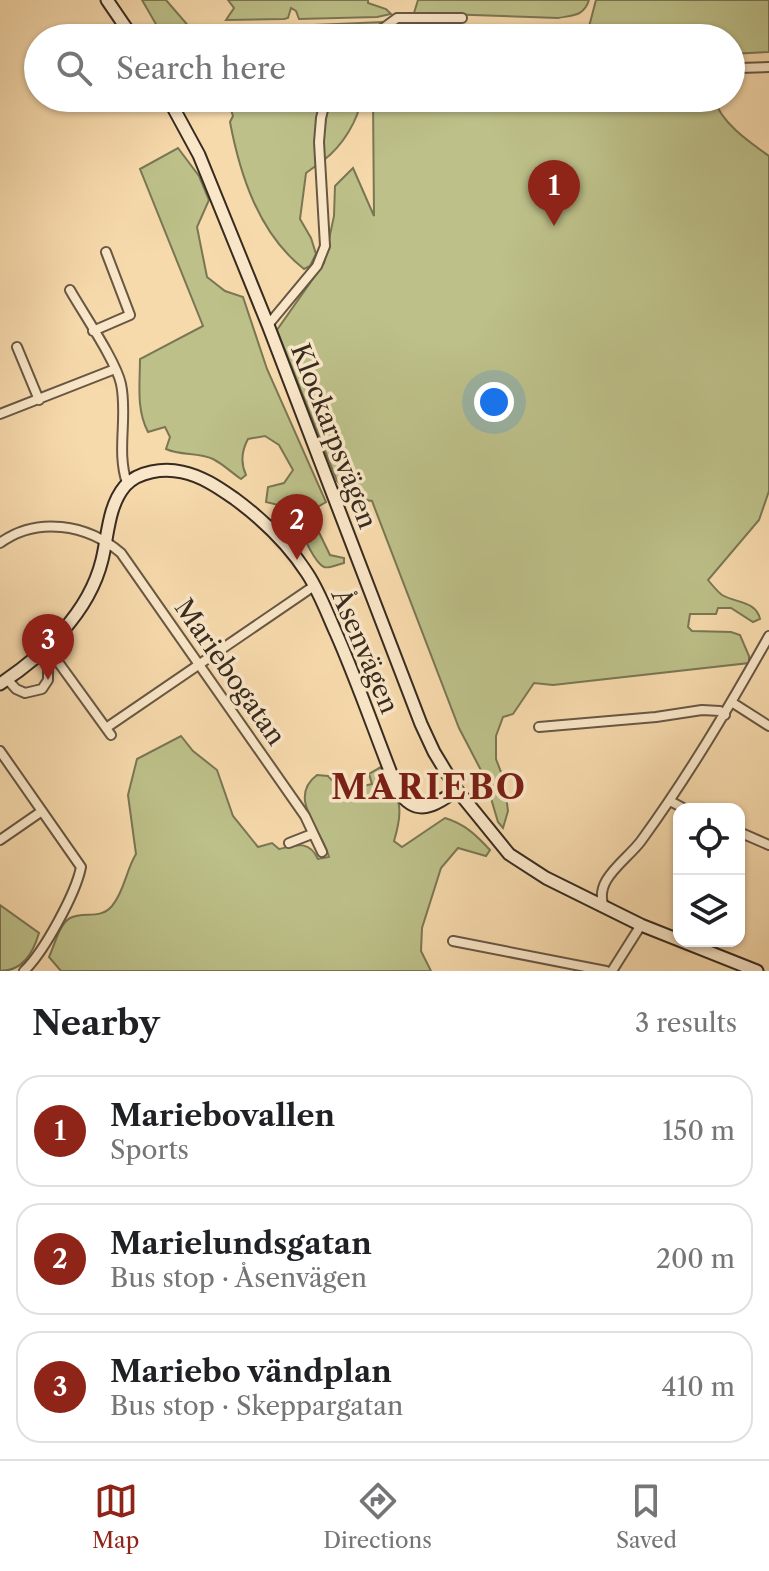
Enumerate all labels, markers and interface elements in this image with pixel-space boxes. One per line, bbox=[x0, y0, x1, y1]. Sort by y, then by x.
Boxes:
search box bbox=[24, 24, 745, 112]
icon: search bbox=[52, 46, 96, 90]
text: Search here bbox=[116, 50, 286, 87]
pin: 1 bbox=[528, 160, 580, 226]
street label: Klockarpsvägen bbox=[284, 339, 384, 533]
your location bbox=[474, 382, 514, 422]
pin: 2 bbox=[271, 494, 323, 560]
street label: Åsenvägen bbox=[324, 583, 406, 718]
street label: Mariebogatan bbox=[168, 593, 292, 751]
pin: 3 bbox=[22, 614, 74, 680]
district label: MARIEBO bbox=[331, 766, 527, 808]
map controls bbox=[673, 803, 745, 947]
button: locate bbox=[673, 803, 745, 875]
button: layers bbox=[673, 875, 745, 947]
text: Nearby bbox=[32, 1002, 160, 1044]
text: 3 results bbox=[635, 1007, 737, 1039]
text: Mariebovallen bbox=[110, 1097, 335, 1134]
text: 1 bbox=[54, 1115, 66, 1147]
text: 150 m bbox=[662, 1115, 735, 1147]
text: Sports bbox=[110, 1134, 189, 1166]
text: Marielundsgatan bbox=[110, 1225, 372, 1262]
text: 2 bbox=[52, 1243, 68, 1275]
text: 200 m bbox=[656, 1243, 735, 1275]
text: Bus stop · Åsenvägen bbox=[110, 1262, 367, 1294]
text: Mariebo vändplan bbox=[110, 1353, 392, 1390]
text: 3 bbox=[53, 1371, 67, 1403]
text: 410 m bbox=[661, 1371, 735, 1403]
text: Bus stop · Skeppargatan bbox=[110, 1390, 403, 1422]
tab: Map bbox=[92, 1479, 139, 1554]
tab: Directions bbox=[323, 1479, 432, 1554]
tab: Saved bbox=[616, 1479, 677, 1554]

